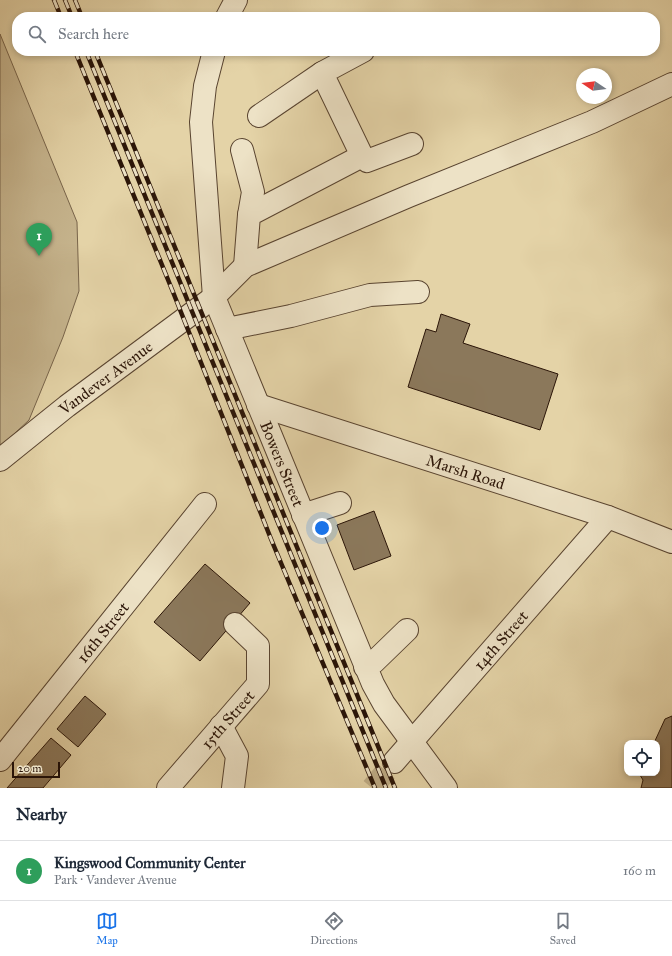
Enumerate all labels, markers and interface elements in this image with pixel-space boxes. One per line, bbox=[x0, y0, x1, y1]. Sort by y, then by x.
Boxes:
search box bbox=[12, 12, 660, 56]
icon: search bbox=[26, 23, 48, 45]
text: Search here bbox=[58, 25, 129, 43]
north arrow bbox=[576, 68, 612, 104]
pin: 1 bbox=[26, 223, 52, 256]
street label: Vandever Avenue bbox=[54, 336, 156, 419]
street label: Bowers Street bbox=[256, 418, 309, 510]
street label: Marsh Road bbox=[424, 450, 507, 493]
your location bbox=[312, 518, 332, 538]
street label: 16th Street bbox=[73, 598, 133, 666]
street label: 14th Street bbox=[469, 606, 532, 674]
street label: 15th Street bbox=[197, 686, 258, 752]
map controls bbox=[624, 740, 660, 776]
button: locate bbox=[624, 740, 660, 776]
scale bar bbox=[12, 760, 60, 779]
text: 20 m bbox=[18, 762, 41, 775]
text: Nearby bbox=[16, 804, 67, 825]
text: Kingswood Community Center bbox=[54, 854, 246, 872]
text: 1 bbox=[26, 863, 32, 879]
text: 160 m bbox=[623, 863, 656, 879]
text: Park · Vandever Avenue bbox=[54, 872, 177, 888]
tab: Map bbox=[96, 910, 118, 947]
tab: Directions bbox=[310, 910, 358, 947]
tab: Saved bbox=[550, 910, 576, 947]

